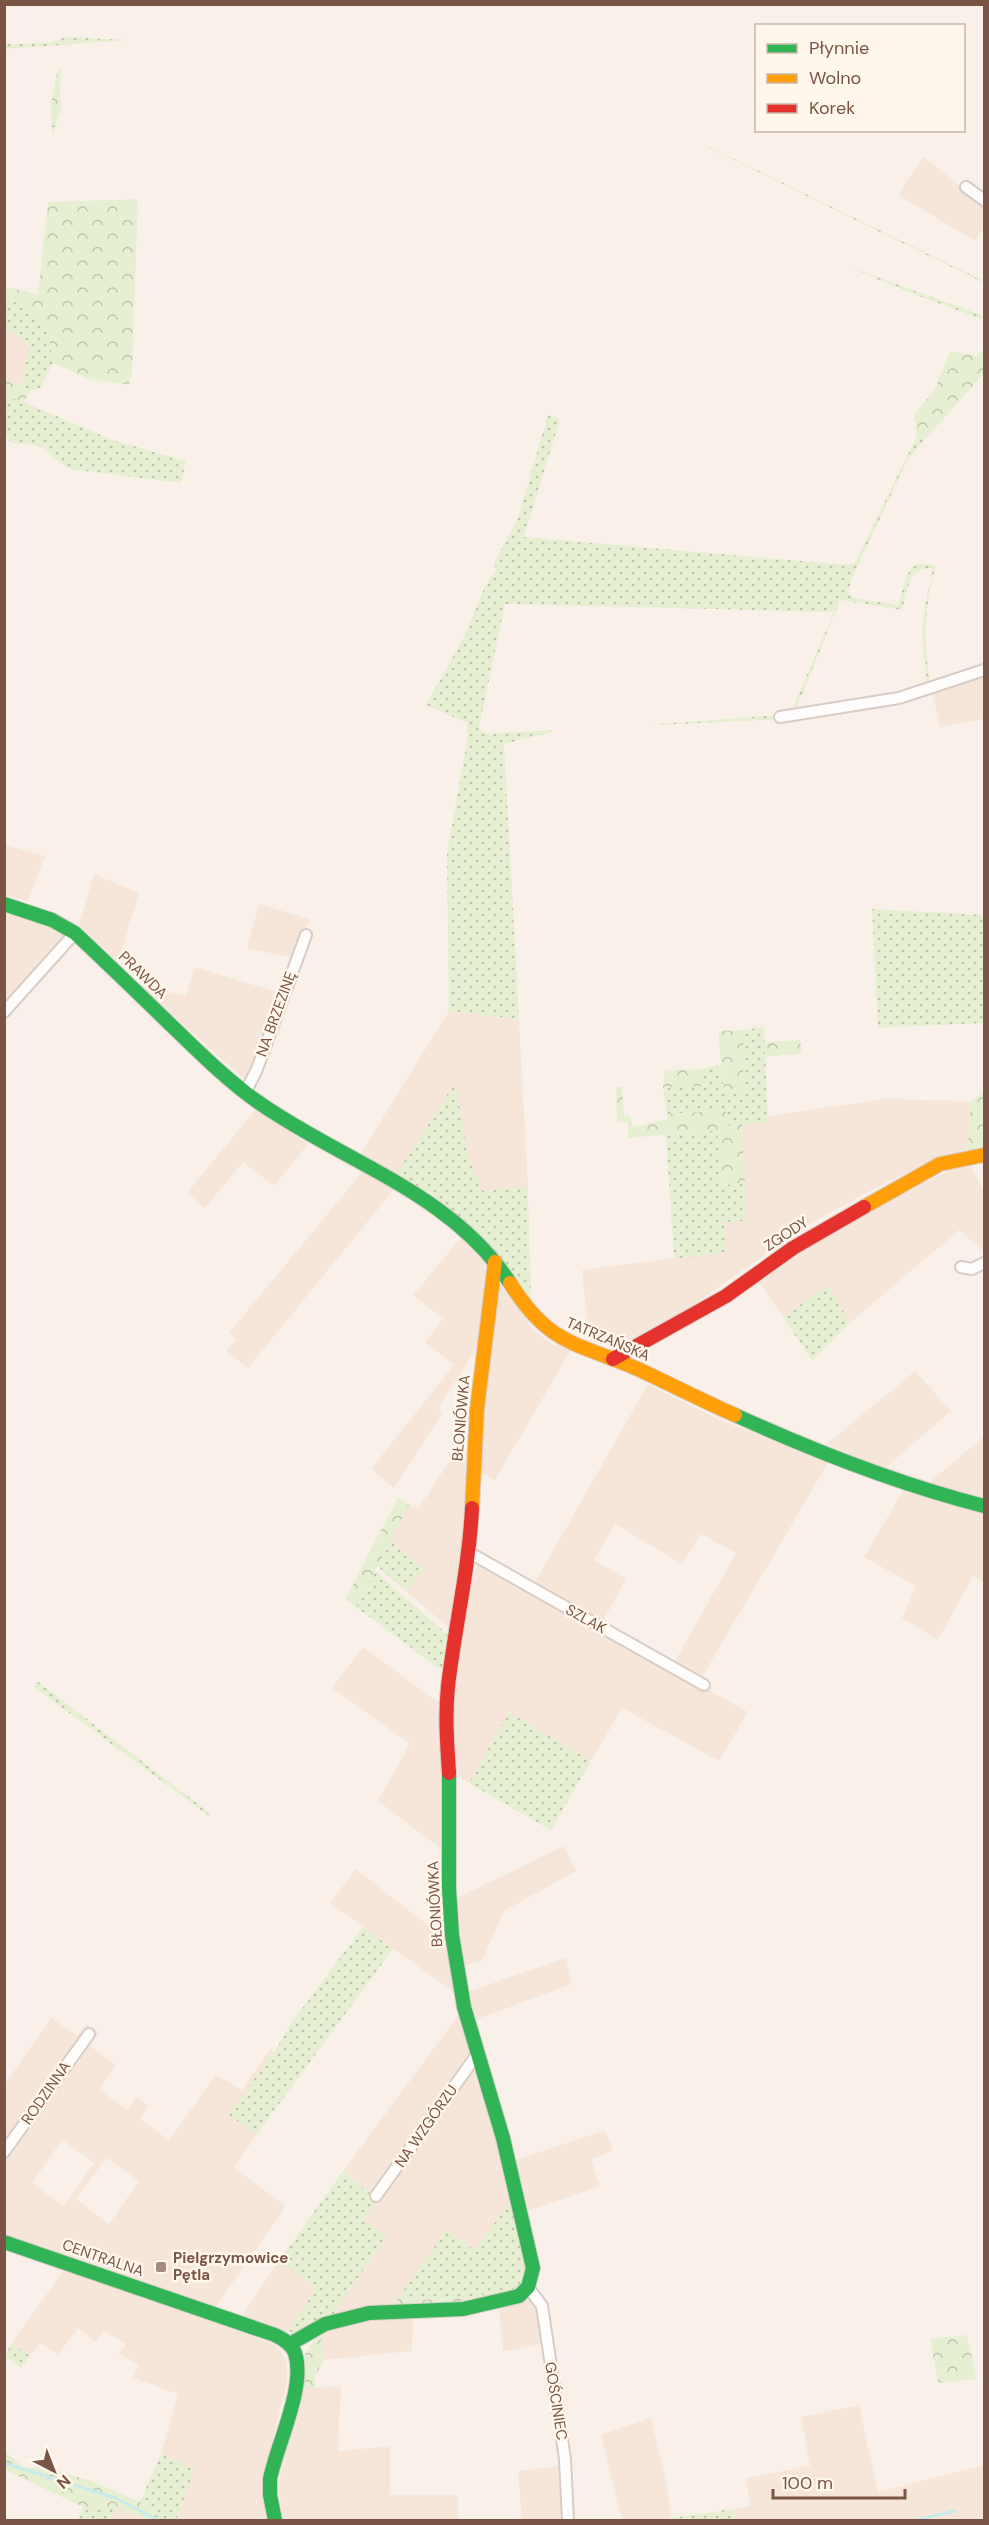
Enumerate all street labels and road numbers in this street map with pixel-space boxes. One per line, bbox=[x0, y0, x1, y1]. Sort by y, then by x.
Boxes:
street label: PRAWDA bbox=[114, 947, 172, 1003]
street label: NA BRZEZINĘ bbox=[251, 969, 301, 1059]
street label: ZGODY bbox=[760, 1212, 812, 1256]
street label: TATRZAŃSKA bbox=[563, 1312, 653, 1366]
street label: BŁONIÓWKA bbox=[447, 1374, 475, 1462]
street label: SZLAK bbox=[562, 1600, 610, 1638]
street label: BŁONIÓWKA bbox=[423, 1860, 447, 1948]
street label: RODZINNA bbox=[17, 2057, 75, 2129]
street label: NA WZGÓRZU bbox=[390, 2081, 462, 2171]
street label: CENTRALNA bbox=[60, 2235, 147, 2281]
street label: GOŚCINIEC bbox=[540, 2360, 572, 2442]

